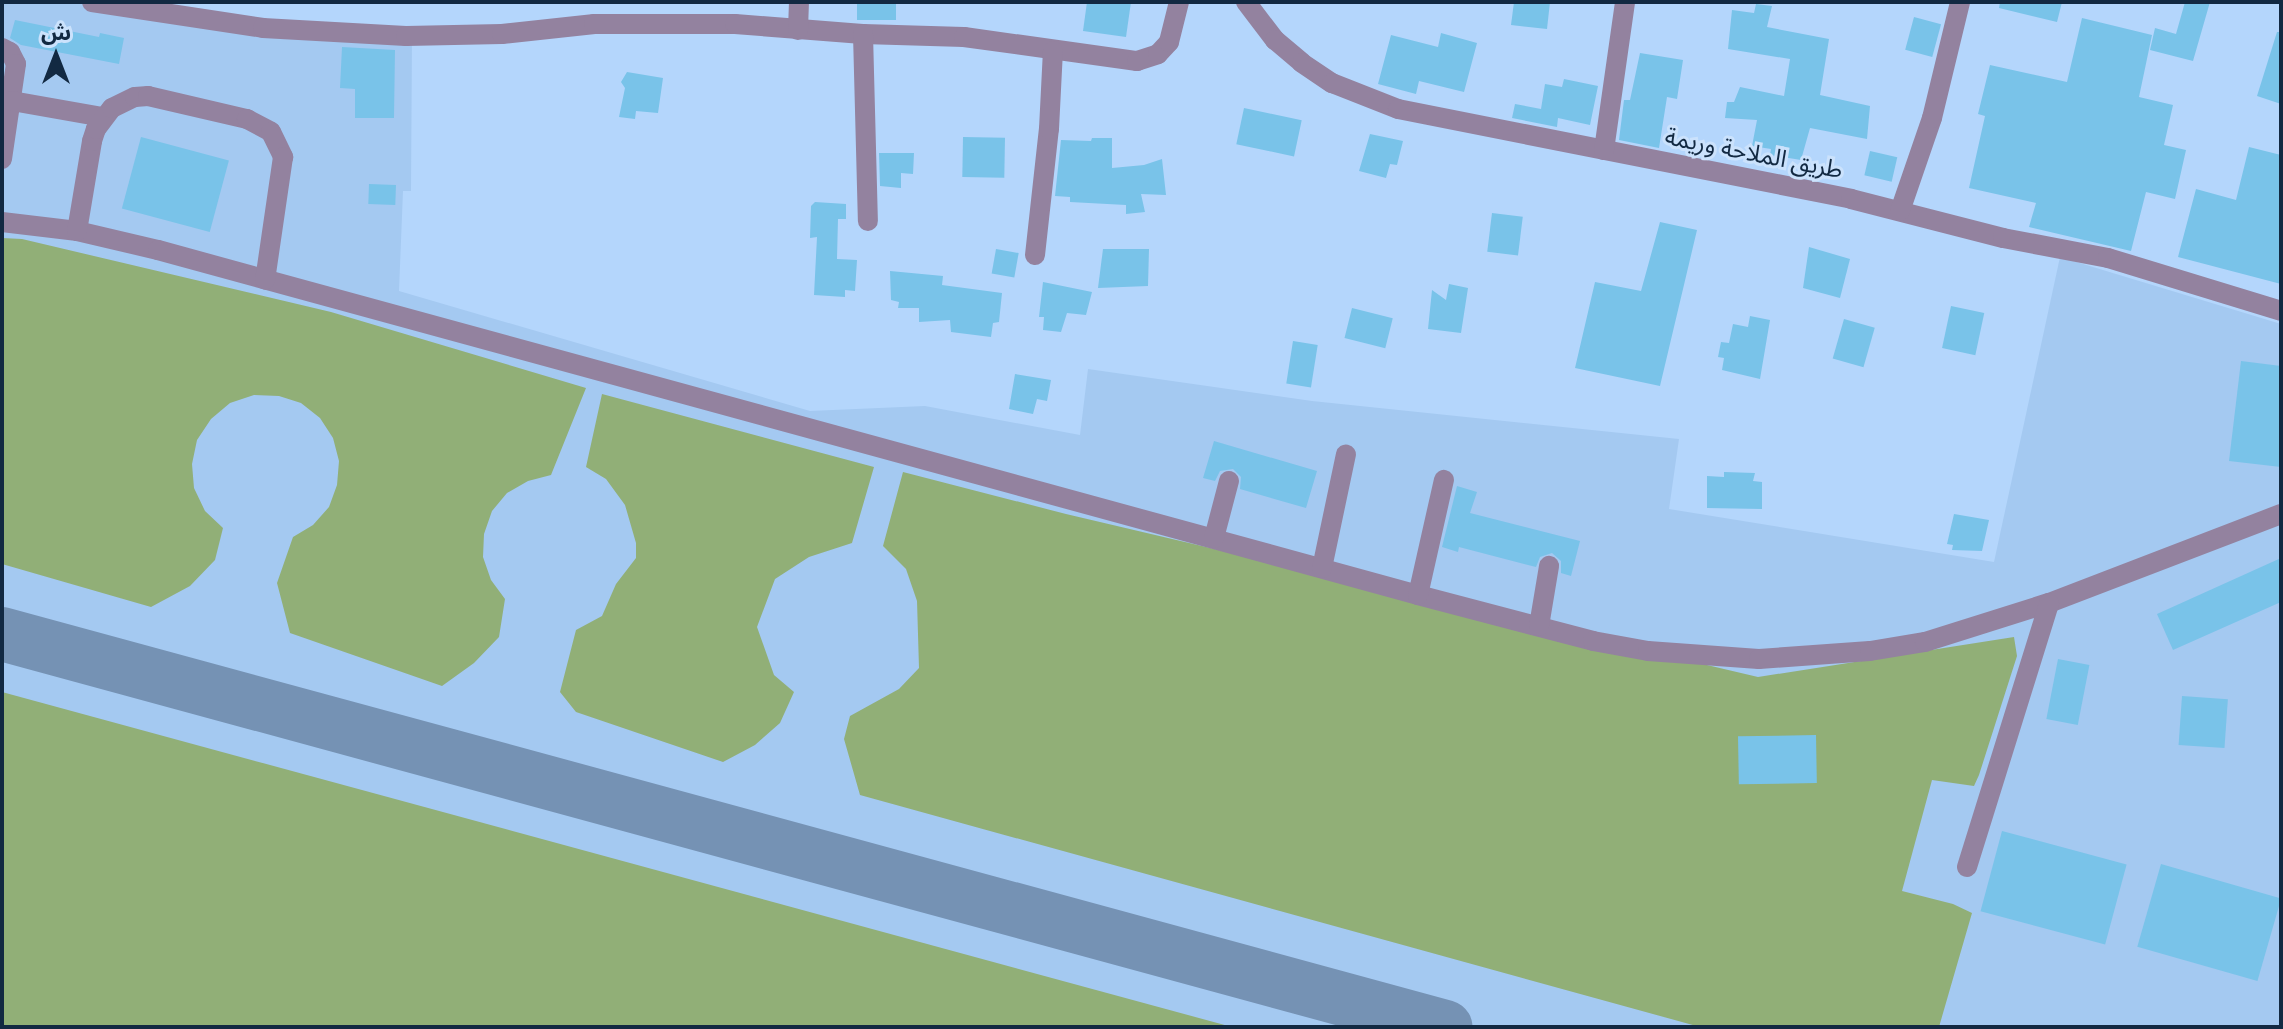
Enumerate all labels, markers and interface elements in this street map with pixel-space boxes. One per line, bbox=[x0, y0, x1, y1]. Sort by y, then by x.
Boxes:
north arrow bbox=[16, 16, 96, 96]
text: ش bbox=[41, 18, 71, 46]
street label: طريق الملاحة وريمة bbox=[1663, 122, 1845, 184]

